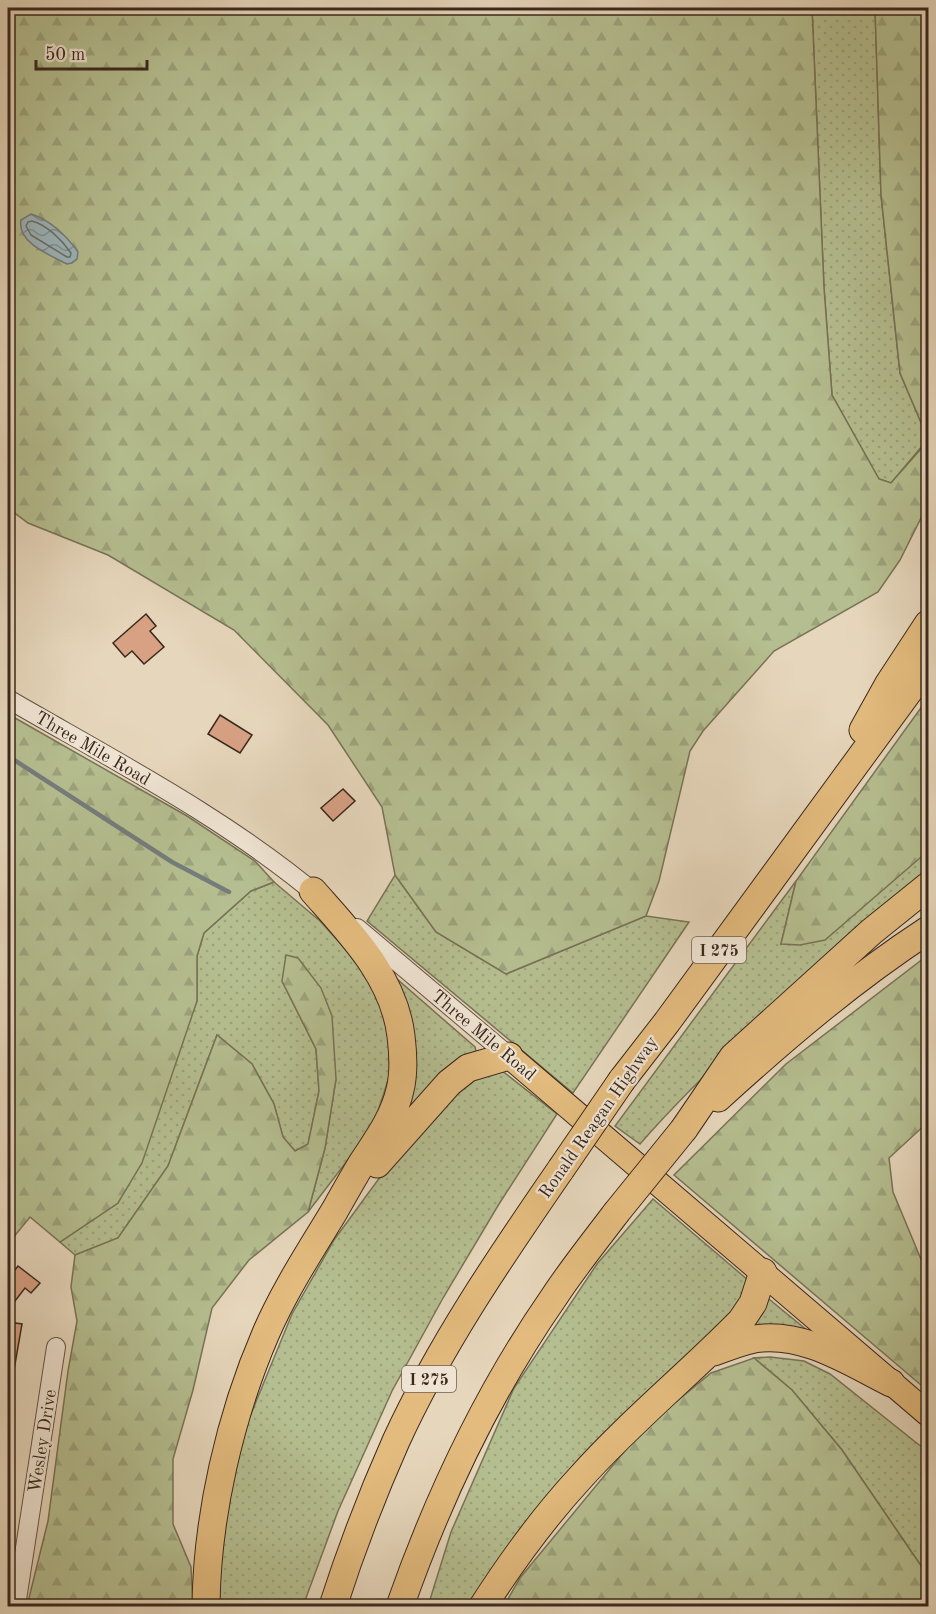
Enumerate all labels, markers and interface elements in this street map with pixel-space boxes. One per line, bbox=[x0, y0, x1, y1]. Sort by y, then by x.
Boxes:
scale bar bbox=[36, 33, 147, 71]
text: 50 m bbox=[45, 46, 85, 64]
street label: Three Mile Road bbox=[32, 709, 153, 789]
road number: I 275 bbox=[692, 937, 746, 963]
street label: Three Mile Road bbox=[428, 987, 539, 1084]
street label: Ronald Reagan Highway bbox=[536, 1033, 662, 1202]
road number: I 275 bbox=[402, 1366, 456, 1392]
street label: Wesley Drive bbox=[26, 1388, 60, 1494]

